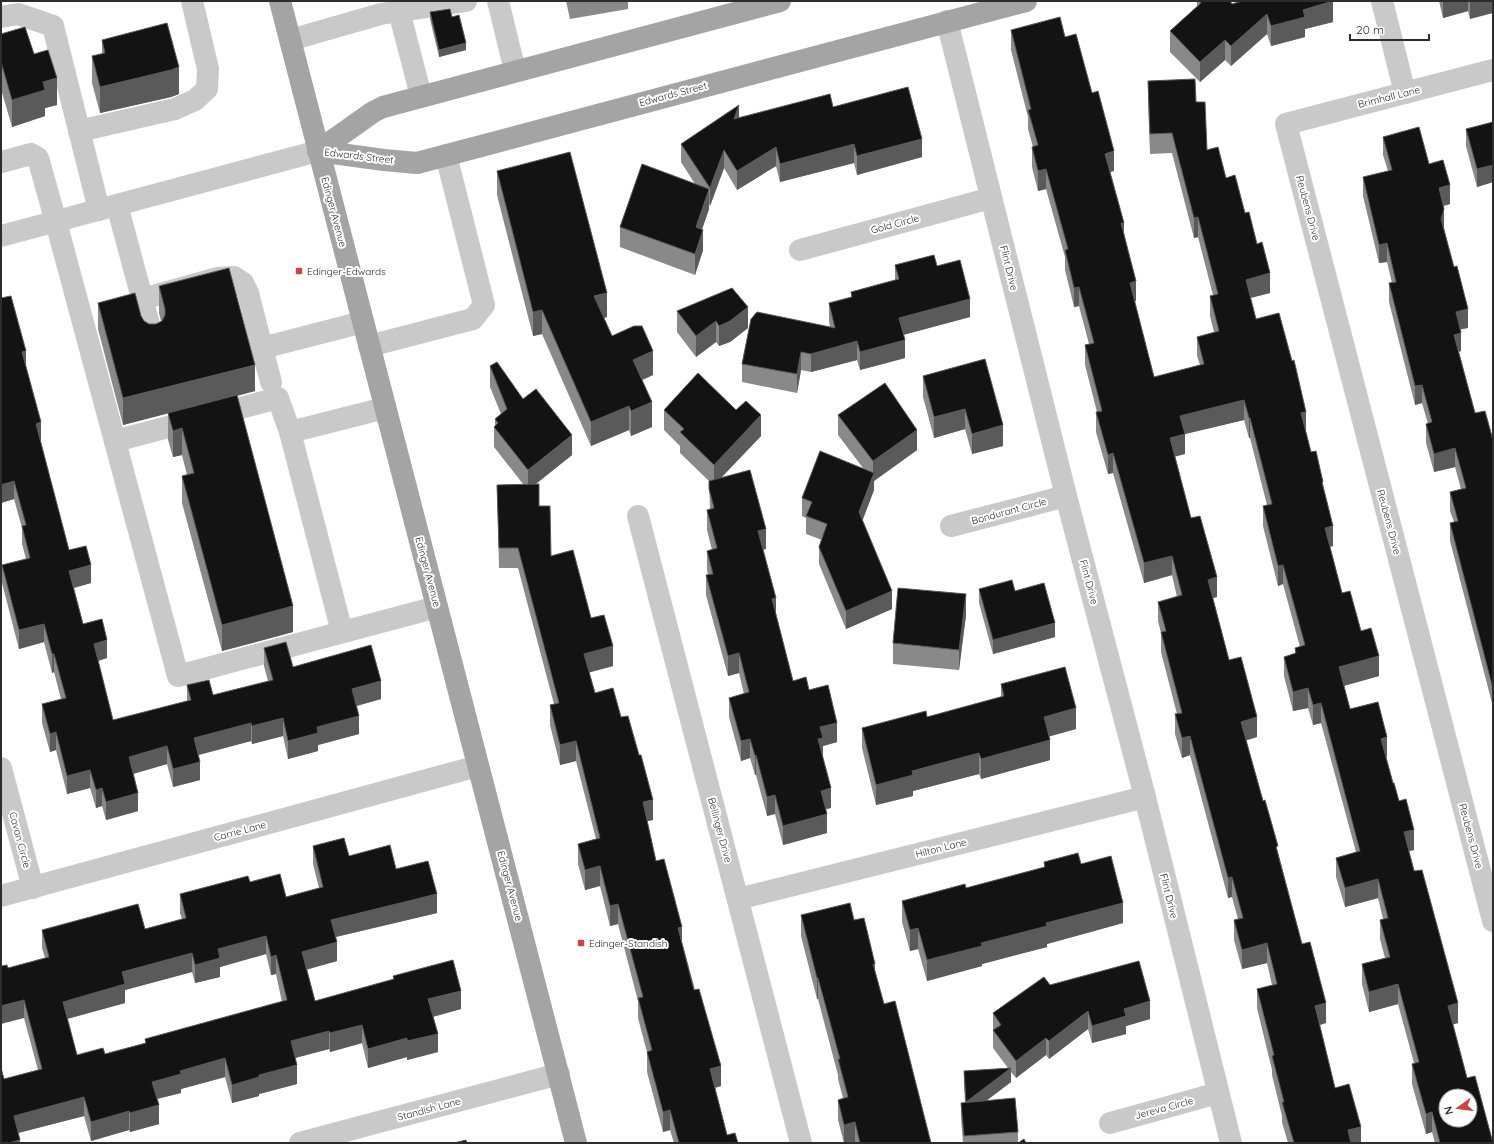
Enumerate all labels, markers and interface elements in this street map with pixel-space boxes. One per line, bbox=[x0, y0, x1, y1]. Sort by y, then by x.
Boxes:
scale bar bbox=[1350, 16, 1429, 42]
text: 20 m bbox=[1356, 22, 1384, 37]
street label: Edwards Street bbox=[638, 79, 709, 109]
street label: Brimhall Lane bbox=[1357, 83, 1422, 111]
street label: Edwards Street bbox=[324, 145, 395, 167]
street label: Reubens Drive bbox=[1293, 174, 1323, 242]
street label: Edinger Avenue bbox=[318, 175, 350, 249]
street label: Gold Circle bbox=[870, 211, 921, 237]
street label: Flint Drive bbox=[997, 244, 1021, 292]
place label: Edinger-Edwards bbox=[307, 265, 386, 278]
marker: Edinger-Edwards bbox=[294, 266, 304, 276]
street label: Reubens Drive bbox=[1374, 488, 1404, 556]
street label: Bondurant Circle bbox=[970, 495, 1048, 527]
street label: Edinger Avenue bbox=[412, 535, 444, 609]
street label: Flint Drive bbox=[1077, 558, 1101, 606]
street label: Bellinger Drive bbox=[705, 796, 735, 864]
street label: Reubens Drive bbox=[1456, 802, 1486, 870]
street label: Cavan Circle bbox=[6, 810, 34, 870]
street label: Carrie Lane bbox=[212, 818, 268, 844]
street label: Hilton Lane bbox=[914, 835, 968, 861]
street label: Edinger Avenue bbox=[494, 849, 526, 923]
street label: Flint Drive bbox=[1157, 872, 1181, 920]
place label: Edinger-Standish bbox=[589, 937, 667, 950]
marker: Edinger-Standish bbox=[576, 938, 586, 948]
north arrow bbox=[1438, 1088, 1478, 1128]
street label: Standish Lane bbox=[396, 1094, 462, 1124]
street label: Jereva Circle bbox=[1133, 1094, 1195, 1122]
text: N bbox=[1441, 1105, 1456, 1116]

